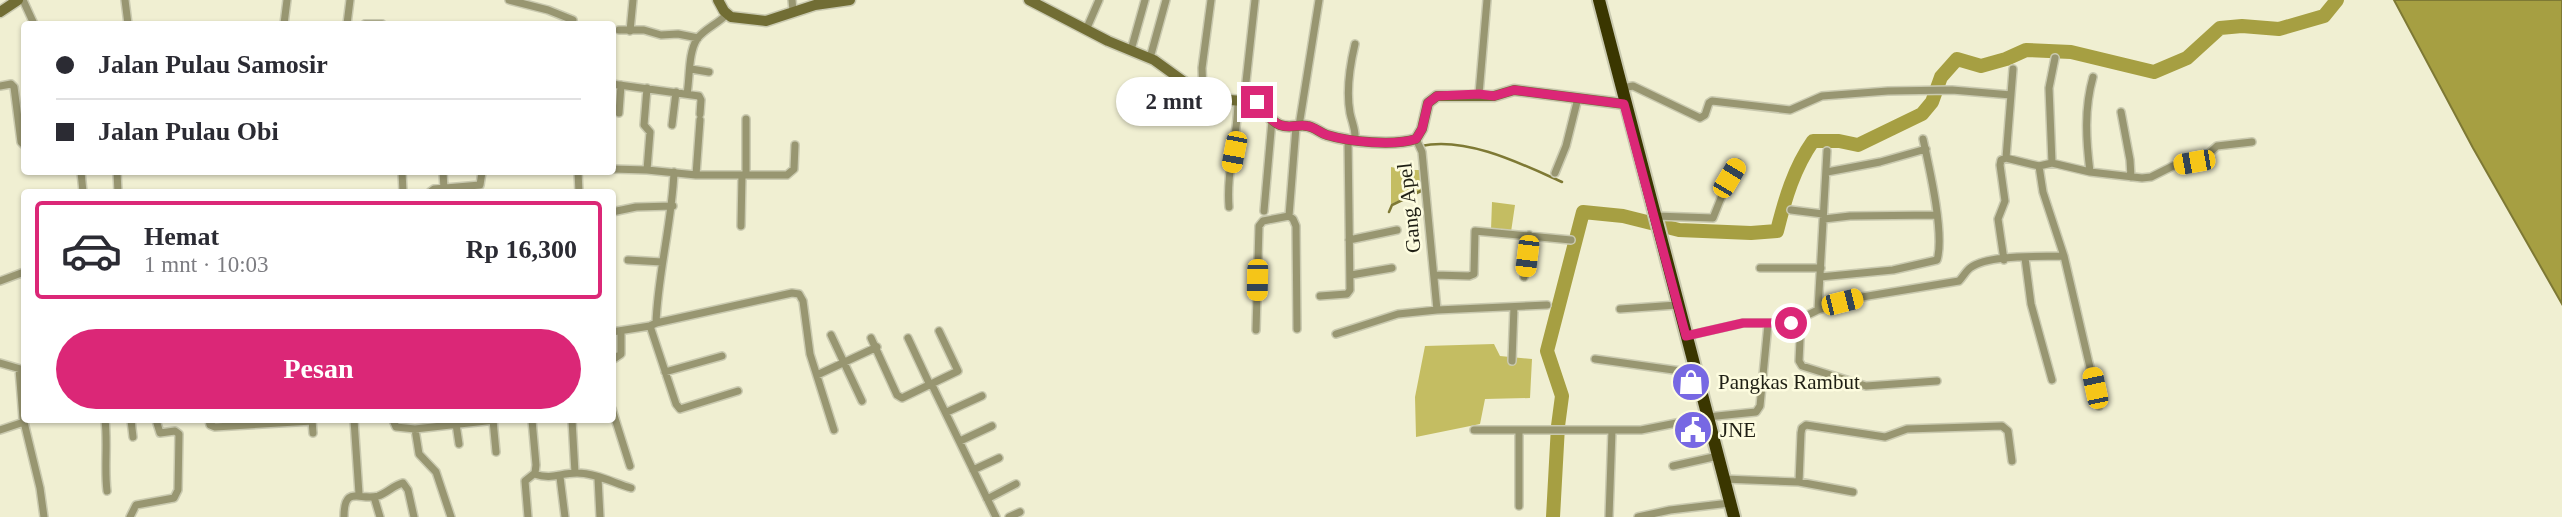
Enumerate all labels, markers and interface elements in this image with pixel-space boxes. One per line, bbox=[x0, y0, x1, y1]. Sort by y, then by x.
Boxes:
text: Jalan Pulau Samosir bbox=[98, 50, 328, 79]
callout: 2 mnt bbox=[1117, 78, 1232, 126]
route end bbox=[1241, 86, 1273, 118]
text: 2 mnt bbox=[1146, 89, 1202, 114]
text: Jalan Pulau Obi bbox=[98, 117, 279, 146]
car bbox=[1220, 129, 1249, 175]
car bbox=[2172, 148, 2217, 176]
car bbox=[1710, 155, 1749, 201]
street label: Gang Apel bbox=[1392, 162, 1426, 254]
icon: car bbox=[60, 219, 123, 282]
text: Hemat bbox=[144, 222, 219, 251]
car bbox=[1515, 234, 1540, 278]
text: Rp 16,300 bbox=[466, 235, 577, 264]
text: 1 mnt · 10:03 bbox=[144, 252, 269, 277]
car bbox=[1247, 259, 1268, 301]
car bbox=[1820, 287, 1865, 317]
route start bbox=[1775, 307, 1807, 339]
button: Pesan bbox=[56, 329, 581, 409]
shop icon: Pangkas Rambut bbox=[1670, 361, 1712, 403]
car bbox=[2081, 365, 2110, 411]
place label: Pangkas Rambut bbox=[1718, 370, 1860, 394]
public building icon: JNE bbox=[1672, 409, 1714, 451]
place label: JNE bbox=[1720, 418, 1756, 442]

